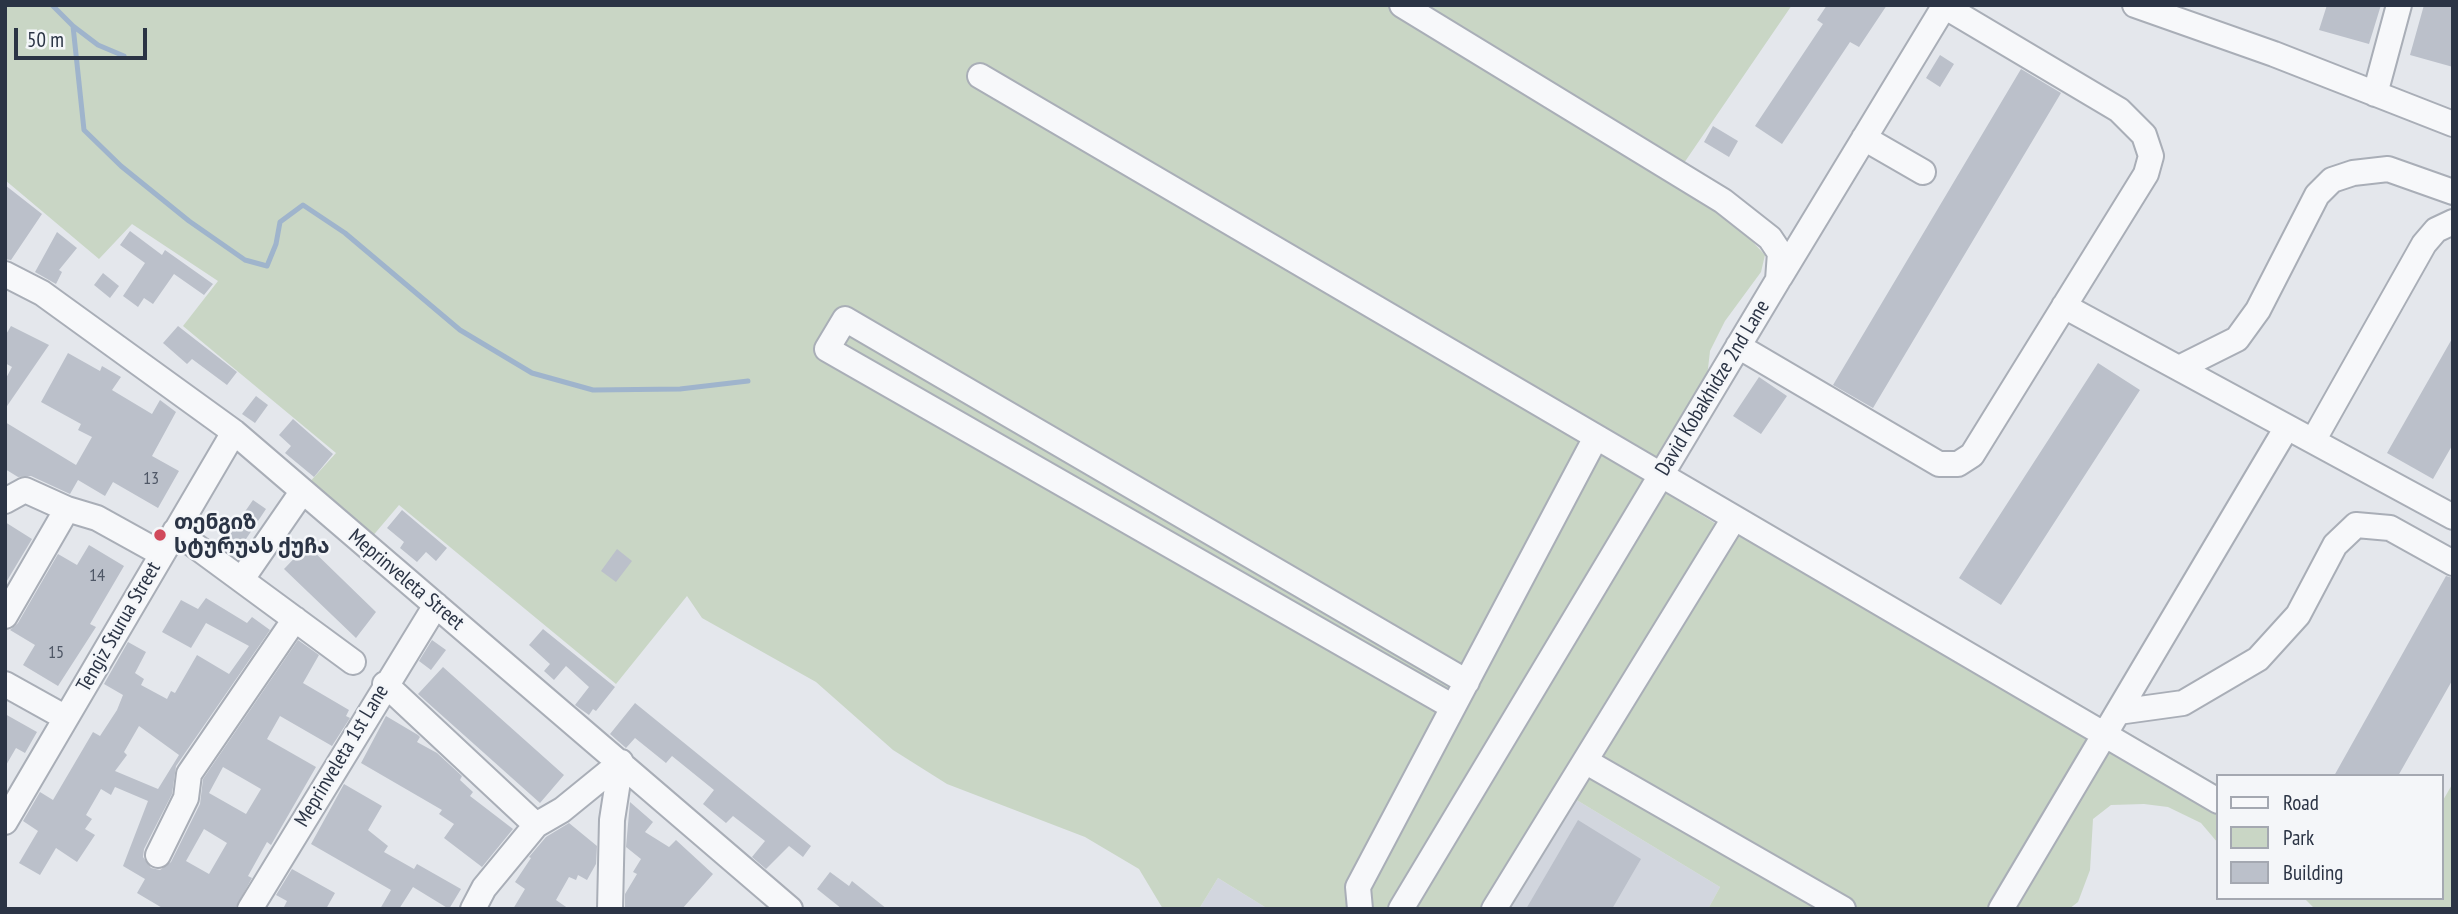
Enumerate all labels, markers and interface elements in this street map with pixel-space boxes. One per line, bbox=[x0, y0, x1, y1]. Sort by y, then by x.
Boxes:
scale bar bbox=[18, 14, 150, 58]
text: 50 m bbox=[27, 26, 64, 53]
street label: David Kobakhidze 2nd Lane bbox=[1651, 296, 1775, 480]
house number: 13 bbox=[143, 468, 159, 490]
place label: თენგიზ სტურუას ქუჩა bbox=[174, 510, 329, 560]
street label: Meprinveleta Street bbox=[343, 524, 469, 636]
marker: თენგიზ სტურუას ქუჩა bbox=[152, 527, 168, 543]
street label: Tengiz Sturua Street bbox=[72, 558, 166, 696]
house number: 14 bbox=[89, 565, 105, 587]
house number: 15 bbox=[48, 642, 64, 664]
street label: Meprinveleta 1st Lane bbox=[290, 680, 394, 832]
legend bbox=[2216, 774, 2444, 900]
text: Road bbox=[2283, 789, 2319, 816]
text: Park bbox=[2283, 824, 2314, 851]
text: Building bbox=[2283, 859, 2343, 886]

